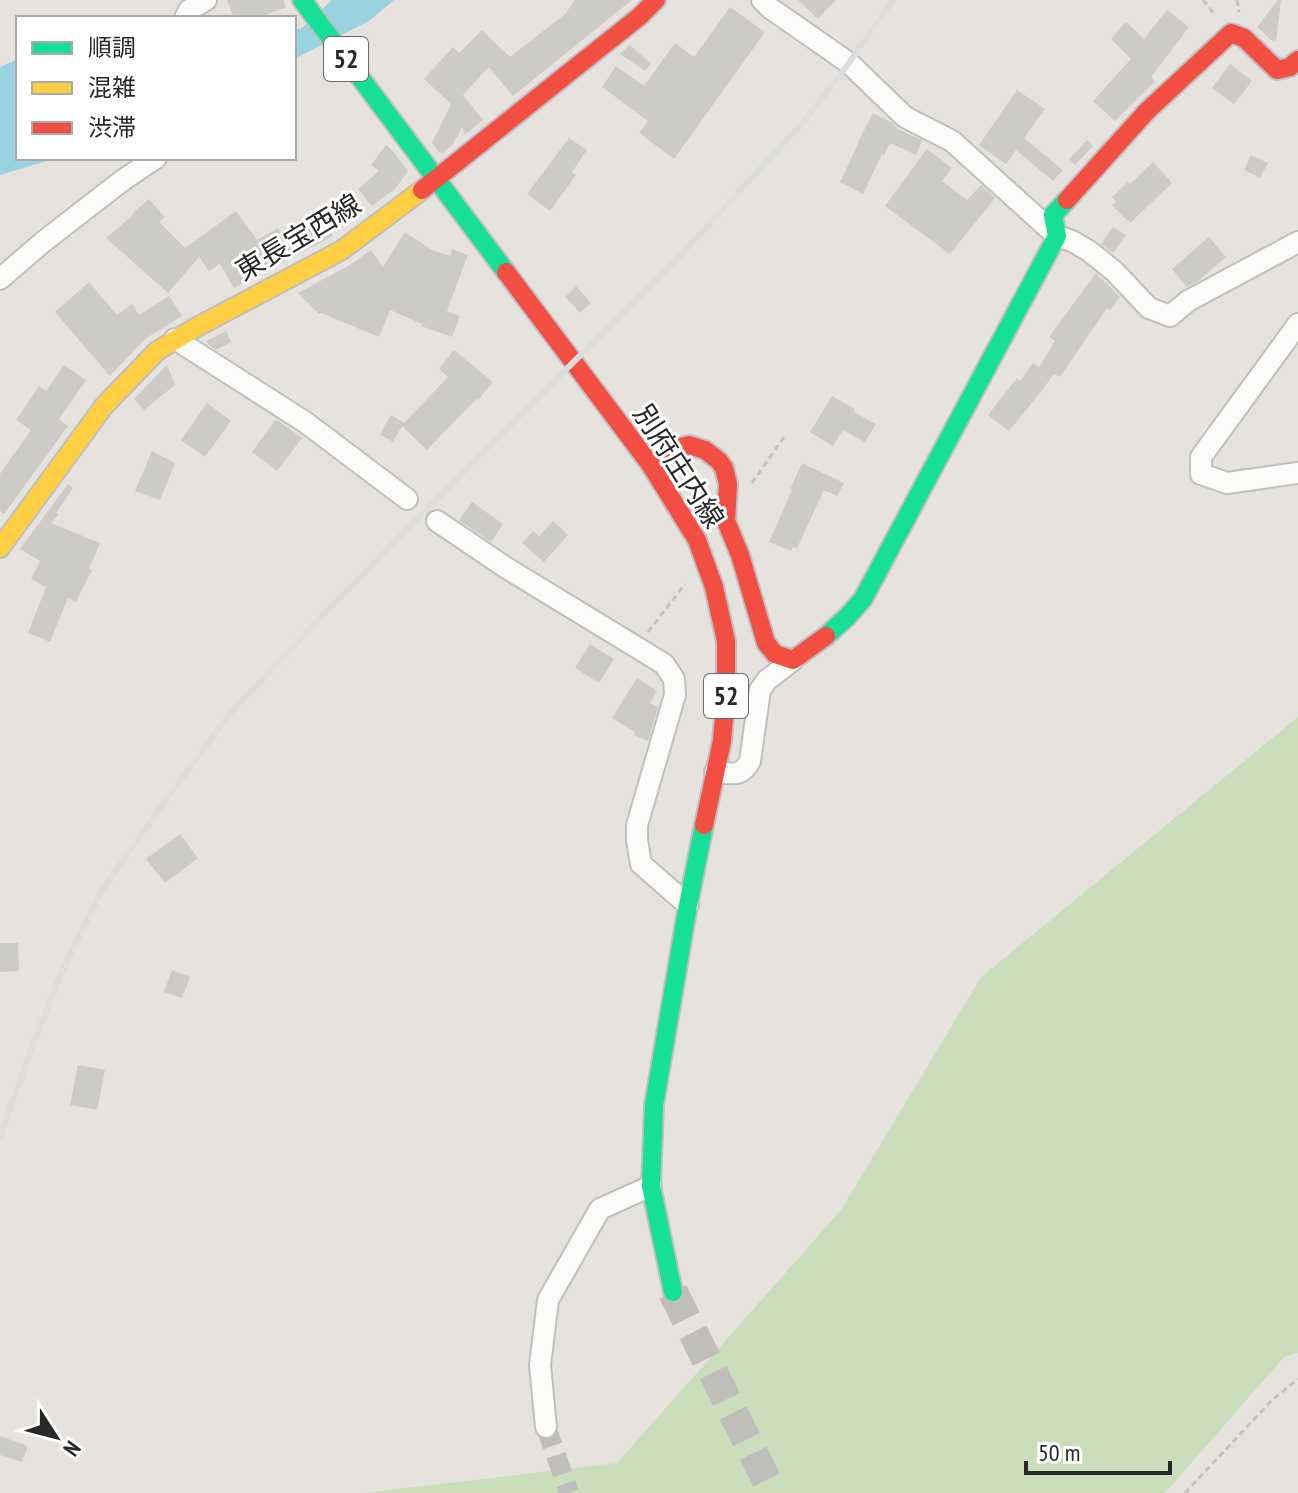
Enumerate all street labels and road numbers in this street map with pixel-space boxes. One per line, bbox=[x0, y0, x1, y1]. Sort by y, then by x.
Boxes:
road number: 52 bbox=[324, 37, 368, 81]
street label: 東長宝西線 bbox=[228, 185, 367, 288]
street label: 別府庄内線 bbox=[626, 397, 733, 535]
road number: 52 bbox=[704, 674, 748, 718]

